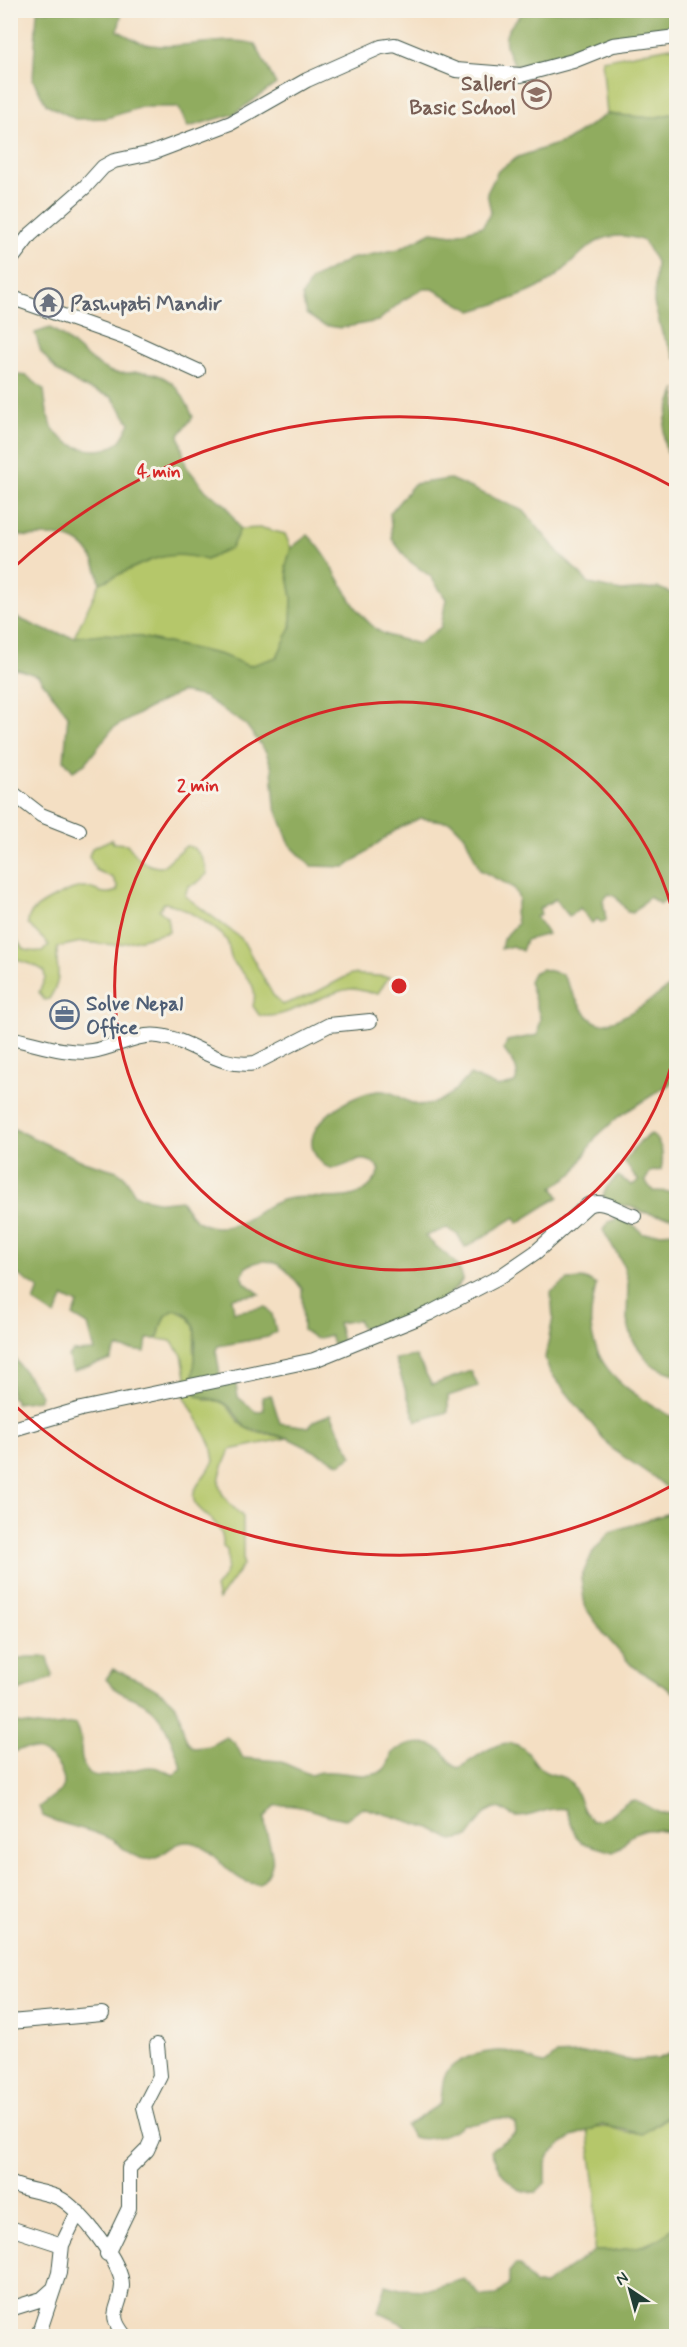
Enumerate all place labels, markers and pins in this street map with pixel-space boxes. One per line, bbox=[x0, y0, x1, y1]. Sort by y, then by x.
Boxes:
place label: Salleri Basic School bbox=[409, 70, 516, 122]
school or university icon: Salleri Basic School bbox=[521, 79, 553, 111]
temple icon: Pashupati Mandir bbox=[33, 287, 65, 319]
place label: Pashupati Mandir bbox=[70, 290, 222, 318]
centre of rings bbox=[389, 976, 409, 996]
place label: Solve Nepal Office bbox=[86, 990, 183, 1042]
office icon: Solve Nepal Office bbox=[49, 999, 81, 1031]

